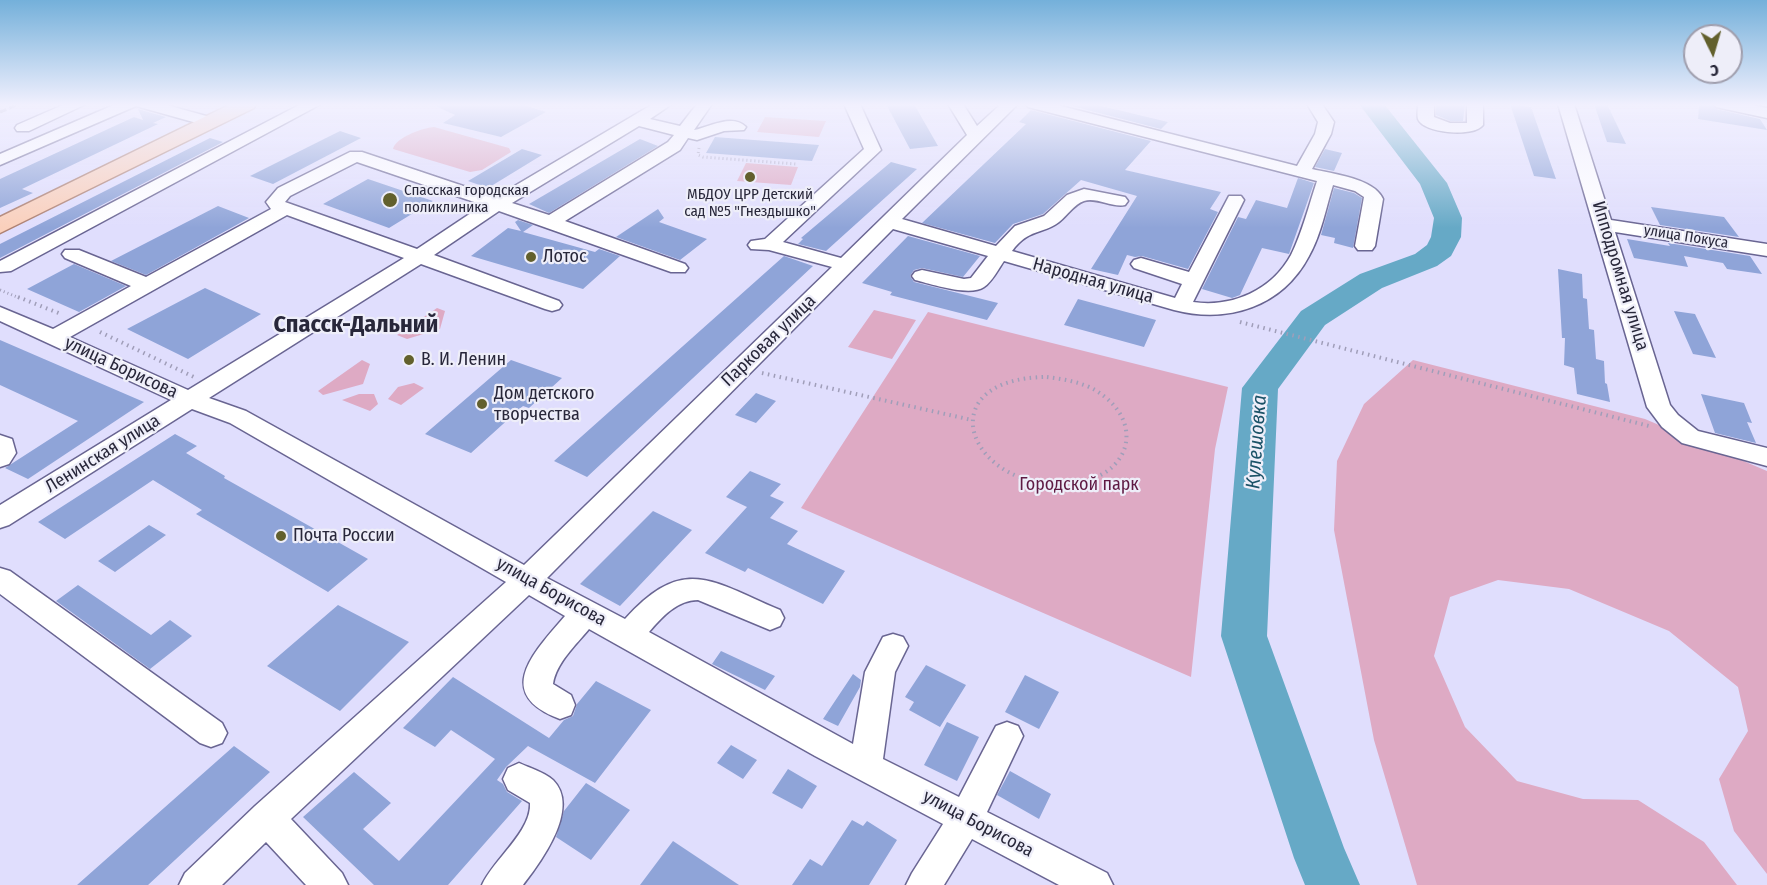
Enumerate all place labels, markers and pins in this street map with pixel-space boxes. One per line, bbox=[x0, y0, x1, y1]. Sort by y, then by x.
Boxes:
marker: МБДОУ ЦРР Детский сад №5 "Гнездышко" bbox=[743, 170, 757, 184]
place label: Спасская городская поликлиника bbox=[404, 182, 529, 217]
place label: МБДОУ ЦРР Детский сад №5 "Гнездышко" bbox=[684, 186, 816, 221]
marker: Спасская городская поликлиника bbox=[381, 191, 399, 209]
place label: Лотос bbox=[543, 246, 587, 268]
marker: Лотос bbox=[524, 250, 538, 264]
place label: В. И. Ленин bbox=[421, 349, 506, 371]
marker: В. И. Ленин bbox=[402, 353, 416, 367]
place label: Дом детского творчества bbox=[494, 383, 594, 426]
marker: Дом детского творчества bbox=[475, 397, 489, 411]
place label: Почта России bbox=[293, 525, 395, 547]
marker: Почта России bbox=[274, 529, 288, 543]

